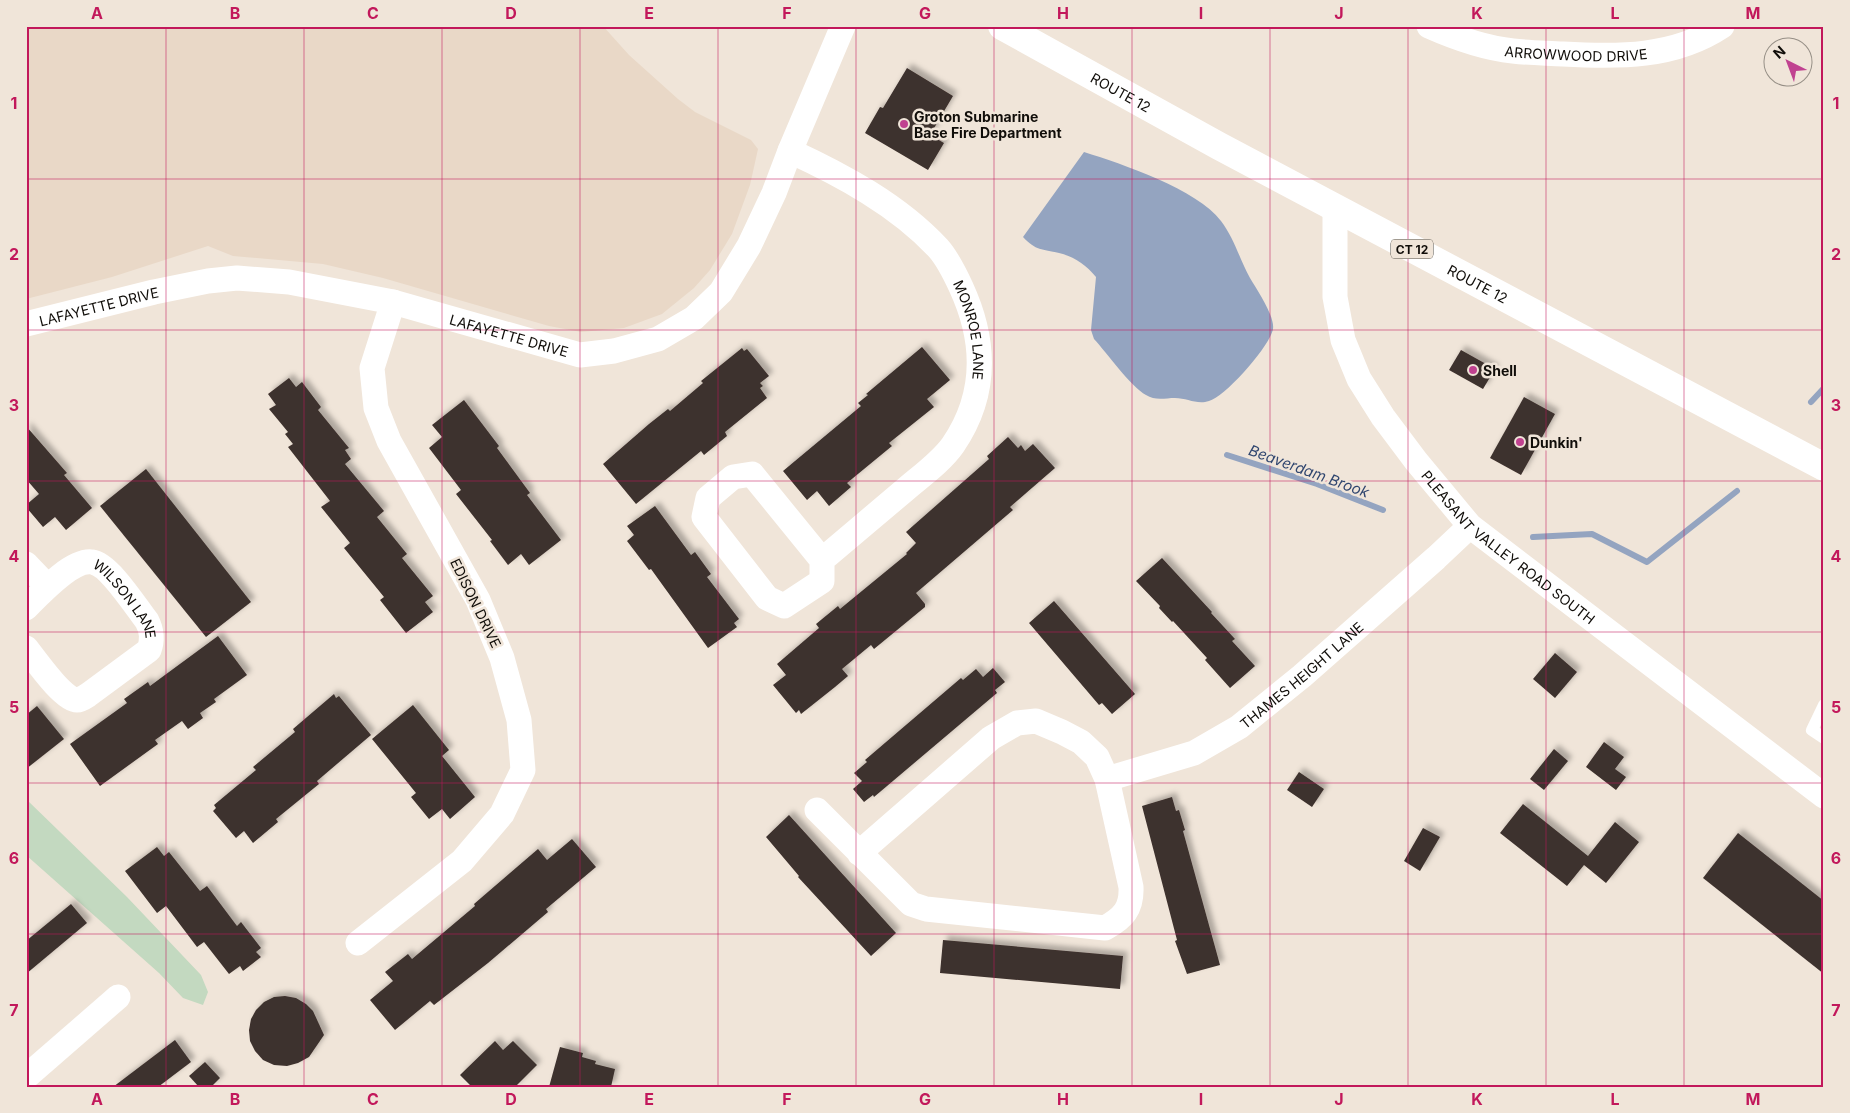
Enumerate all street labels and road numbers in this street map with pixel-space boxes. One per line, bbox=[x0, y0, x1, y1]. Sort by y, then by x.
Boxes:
street label: ARROWWOOD DRIVE bbox=[1504, 42, 1648, 64]
street label: ROUTE 12 bbox=[1088, 68, 1154, 115]
road number: CT 12 bbox=[1391, 240, 1433, 258]
street label: ROUTE 12 bbox=[1445, 260, 1511, 306]
street label: MONROE LANE bbox=[950, 277, 988, 381]
street label: LAFAYETTE DRIVE bbox=[37, 283, 160, 329]
street label: LAFAYETTE DRIVE bbox=[448, 310, 570, 360]
street label: PLEASANT VALLEY ROAD SOUTH bbox=[1419, 467, 1599, 627]
street label: WILSON LANE bbox=[91, 555, 160, 639]
street label: EDISON DRIVE bbox=[447, 555, 505, 651]
street label: THAMES HEIGHT LANE bbox=[1236, 618, 1366, 732]

